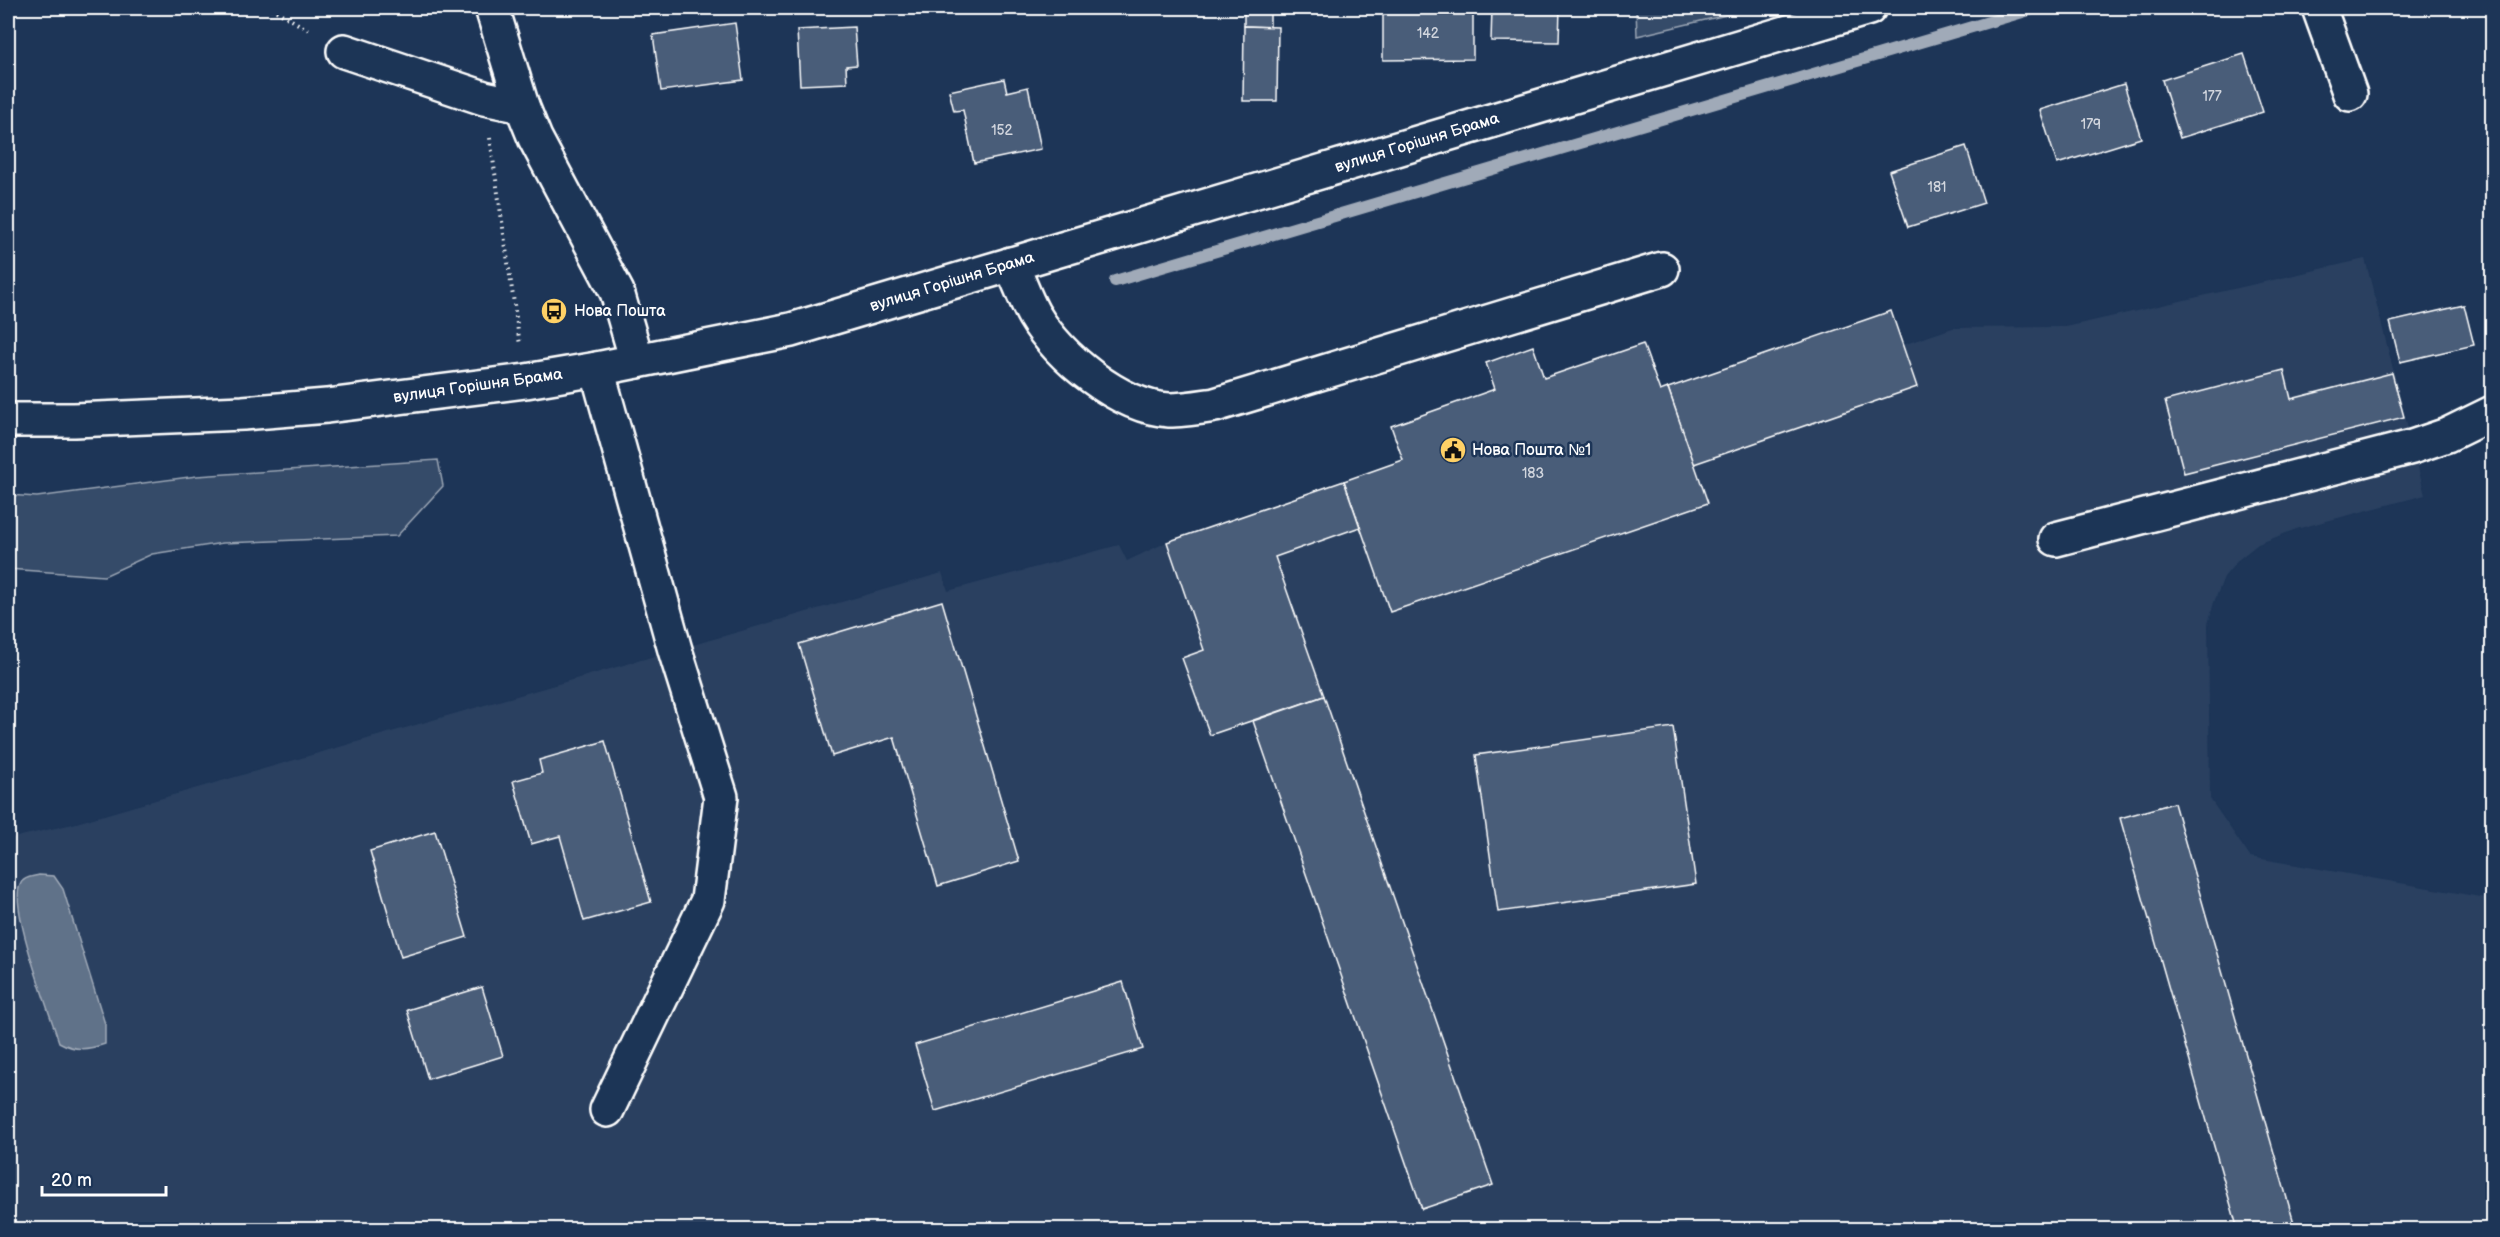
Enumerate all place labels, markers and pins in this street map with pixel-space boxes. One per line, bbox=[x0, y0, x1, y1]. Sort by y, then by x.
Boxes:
bus stop icon: Нова Пошта bbox=[539, 296, 569, 326]
place label: Нова Пошта bbox=[574, 302, 666, 321]
public building icon: Нова Пошта №1 bbox=[1438, 435, 1468, 465]
place label: Нова Пошта №1 bbox=[1472, 441, 1591, 460]

